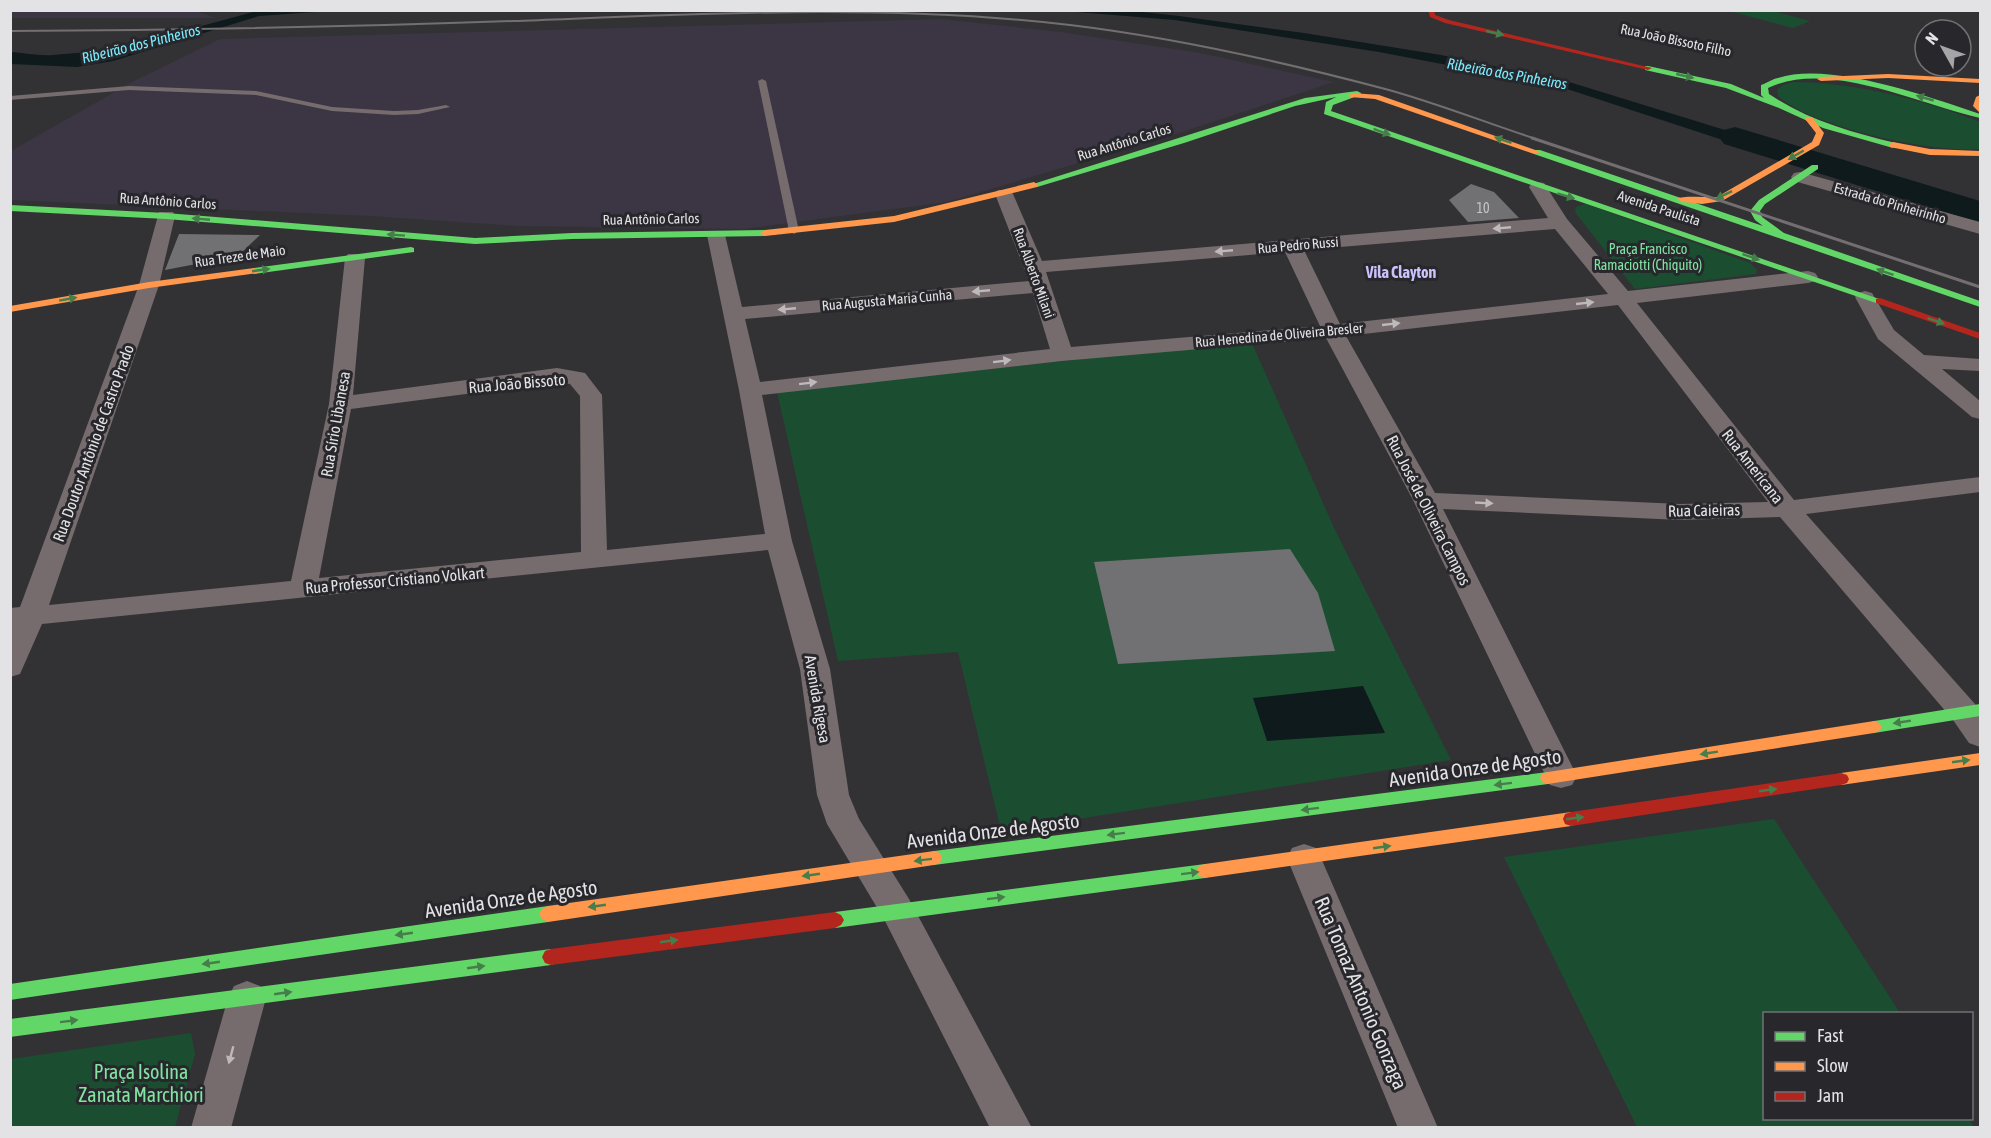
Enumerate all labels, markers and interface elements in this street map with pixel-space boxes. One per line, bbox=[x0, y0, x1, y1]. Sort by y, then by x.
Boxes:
north arrow bbox=[1913, 18, 1973, 78]
street label: Rua João Bissoto Filho bbox=[1619, 20, 1733, 60]
water label: Ribeirão dos Pinheiros bbox=[80, 21, 202, 66]
one-way arrow bbox=[1485, 29, 1504, 38]
text: N bbox=[1922, 29, 1941, 48]
water label: Ribeirão dos Pinheiros bbox=[1446, 55, 1568, 92]
one-way arrow bbox=[1676, 71, 1694, 81]
one-way arrow bbox=[1916, 93, 1934, 102]
street label: Rua Antônio Carlos bbox=[1075, 120, 1173, 164]
one-way arrow bbox=[1373, 127, 1391, 137]
one-way arrow bbox=[1494, 134, 1512, 144]
one-way arrow bbox=[1788, 149, 1804, 160]
street label: Estrada do Pinheirinho bbox=[1832, 179, 1948, 227]
street label: Avenida Paulista bbox=[1616, 187, 1702, 229]
street label: Rua Antônio Carlos bbox=[119, 190, 217, 212]
one-way arrow bbox=[1715, 190, 1732, 200]
one-way arrow bbox=[1557, 192, 1575, 201]
house number: 10 bbox=[1476, 200, 1490, 216]
street label: Rua Antônio Carlos bbox=[602, 210, 700, 228]
one-way arrow bbox=[192, 214, 211, 224]
one-way arrow bbox=[1493, 223, 1512, 233]
street label: Rua Alberto Milani bbox=[1010, 226, 1058, 320]
one-way arrow bbox=[386, 230, 405, 240]
street label: Rua Pedro Russi bbox=[1257, 233, 1339, 257]
park label: Praça Francisco Ramaciotti (Chiquito) bbox=[1594, 241, 1702, 273]
street label: Rua Treze de Maio bbox=[193, 242, 287, 270]
one-way arrow bbox=[1215, 246, 1234, 256]
one-way arrow bbox=[1742, 252, 1760, 262]
district label: Vila Clayton bbox=[1365, 263, 1437, 281]
one-way arrow bbox=[252, 266, 271, 275]
one-way arrow bbox=[1876, 266, 1894, 276]
street label: Rua Augusta Maria Cunha bbox=[821, 286, 953, 314]
one-way arrow bbox=[972, 286, 991, 296]
one-way arrow bbox=[59, 294, 78, 303]
one-way arrow bbox=[1575, 298, 1594, 307]
one-way arrow bbox=[777, 304, 796, 314]
one-way arrow bbox=[1927, 316, 1945, 326]
street label: Rua Henedina de Oliveira Bresler bbox=[1194, 320, 1364, 350]
one-way arrow bbox=[1381, 320, 1400, 329]
street label: Rua Doutor Antônio de Castro Prado bbox=[49, 342, 137, 544]
one-way arrow bbox=[993, 356, 1012, 365]
street label: Rua Sírio Libanesa bbox=[317, 370, 353, 478]
street label: Rua João Bissoto bbox=[468, 370, 566, 396]
one-way arrow bbox=[799, 378, 818, 388]
street label: Rua Americana bbox=[1719, 425, 1787, 507]
street label: Rua José de Oliveira Campos bbox=[1382, 432, 1475, 589]
one-way arrow bbox=[1475, 498, 1494, 507]
street label: Rua Caieiras bbox=[1668, 500, 1741, 520]
street label: Rua Professor Cristiano Volkart bbox=[305, 563, 486, 597]
street label: Avenida Rigesa bbox=[800, 654, 835, 744]
one-way arrow bbox=[1892, 717, 1911, 726]
street label: Avenida Onze de Agosto bbox=[1387, 744, 1563, 791]
one-way arrow bbox=[1700, 748, 1719, 757]
one-way arrow bbox=[1952, 757, 1971, 766]
one-way arrow bbox=[1493, 779, 1512, 789]
one-way arrow bbox=[1759, 785, 1778, 794]
one-way arrow bbox=[1300, 805, 1319, 814]
street label: Avenida Onze de Agosto bbox=[905, 809, 1081, 853]
one-way arrow bbox=[1566, 814, 1585, 823]
one-way arrow bbox=[1107, 830, 1126, 839]
one-way arrow bbox=[1373, 842, 1392, 851]
one-way arrow bbox=[913, 855, 932, 864]
one-way arrow bbox=[1180, 868, 1199, 878]
one-way arrow bbox=[801, 871, 820, 880]
street label: Avenida Onze de Agosto bbox=[423, 875, 599, 922]
one-way arrow bbox=[987, 893, 1006, 902]
street label: Rua Tomaz Antonio Gonzaga bbox=[1310, 893, 1412, 1093]
one-way arrow bbox=[587, 902, 606, 911]
one-way arrow bbox=[394, 930, 413, 939]
one-way arrow bbox=[660, 937, 679, 946]
one-way arrow bbox=[201, 958, 220, 967]
one-way arrow bbox=[467, 963, 486, 972]
one-way arrow bbox=[273, 989, 292, 998]
legend bbox=[1763, 1012, 1973, 1120]
one-way arrow bbox=[59, 1016, 78, 1025]
text: Fast bbox=[1817, 1025, 1844, 1046]
one-way arrow bbox=[226, 1046, 236, 1064]
text: Slow bbox=[1817, 1055, 1848, 1076]
park label: Praça Isolina Zanata Marchiori bbox=[78, 1060, 204, 1106]
text: Jam bbox=[1817, 1085, 1844, 1106]

